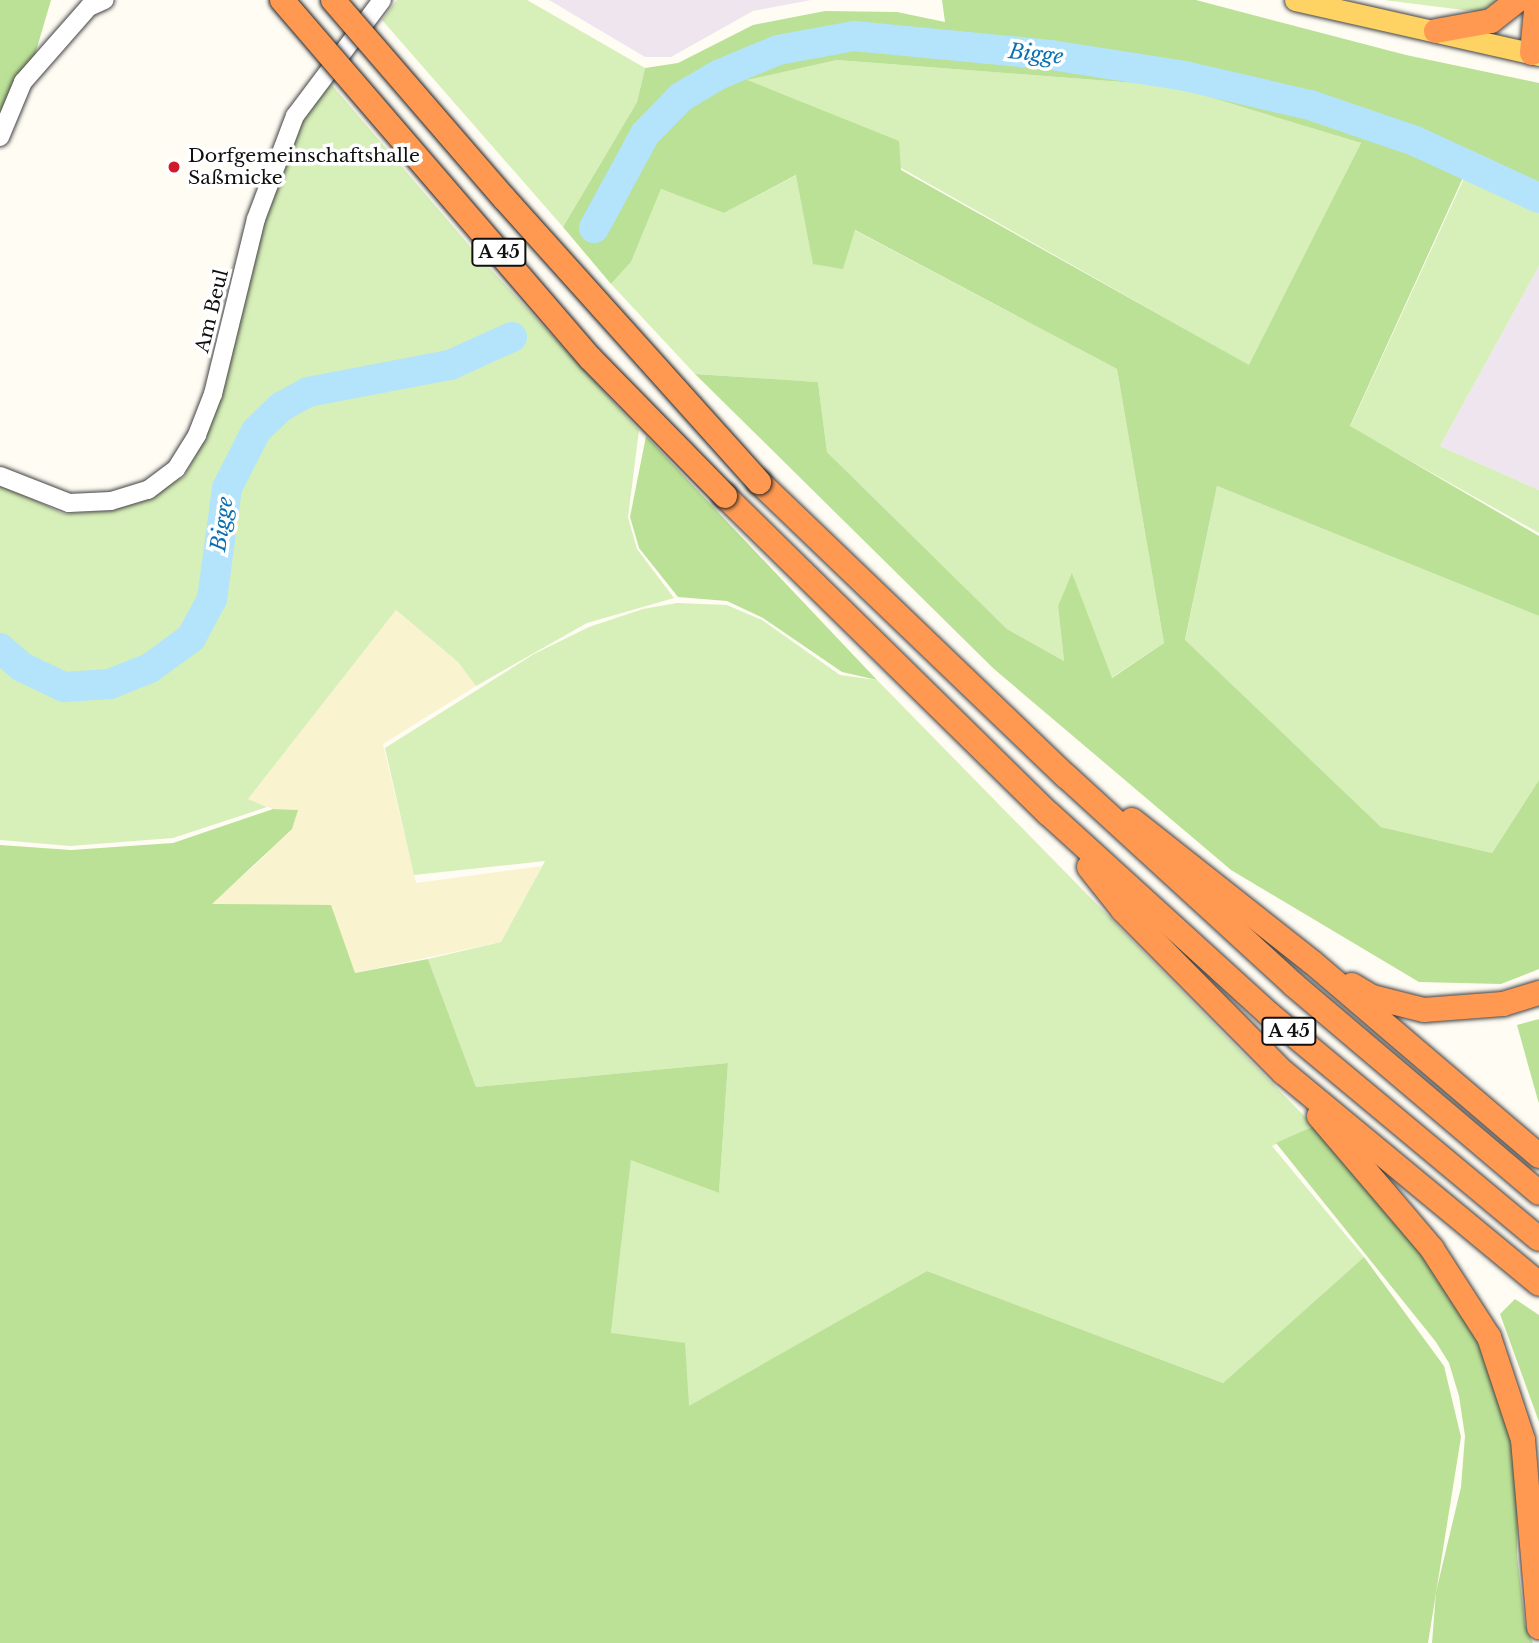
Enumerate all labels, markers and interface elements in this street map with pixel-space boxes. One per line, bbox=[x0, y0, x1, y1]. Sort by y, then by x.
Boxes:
water label: Bigge bbox=[1007, 39, 1065, 69]
place label: Dorfgemeinschaftshalle Saßmicke bbox=[188, 145, 420, 189]
marker: Dorfgemeinschaftshalle Saßmicke bbox=[166, 159, 182, 175]
road number: A 45 bbox=[469, 238, 529, 266]
street label: Am Beul bbox=[191, 267, 233, 355]
water label: Bigge bbox=[206, 495, 238, 553]
road number: A 45 bbox=[1259, 1016, 1319, 1046]

